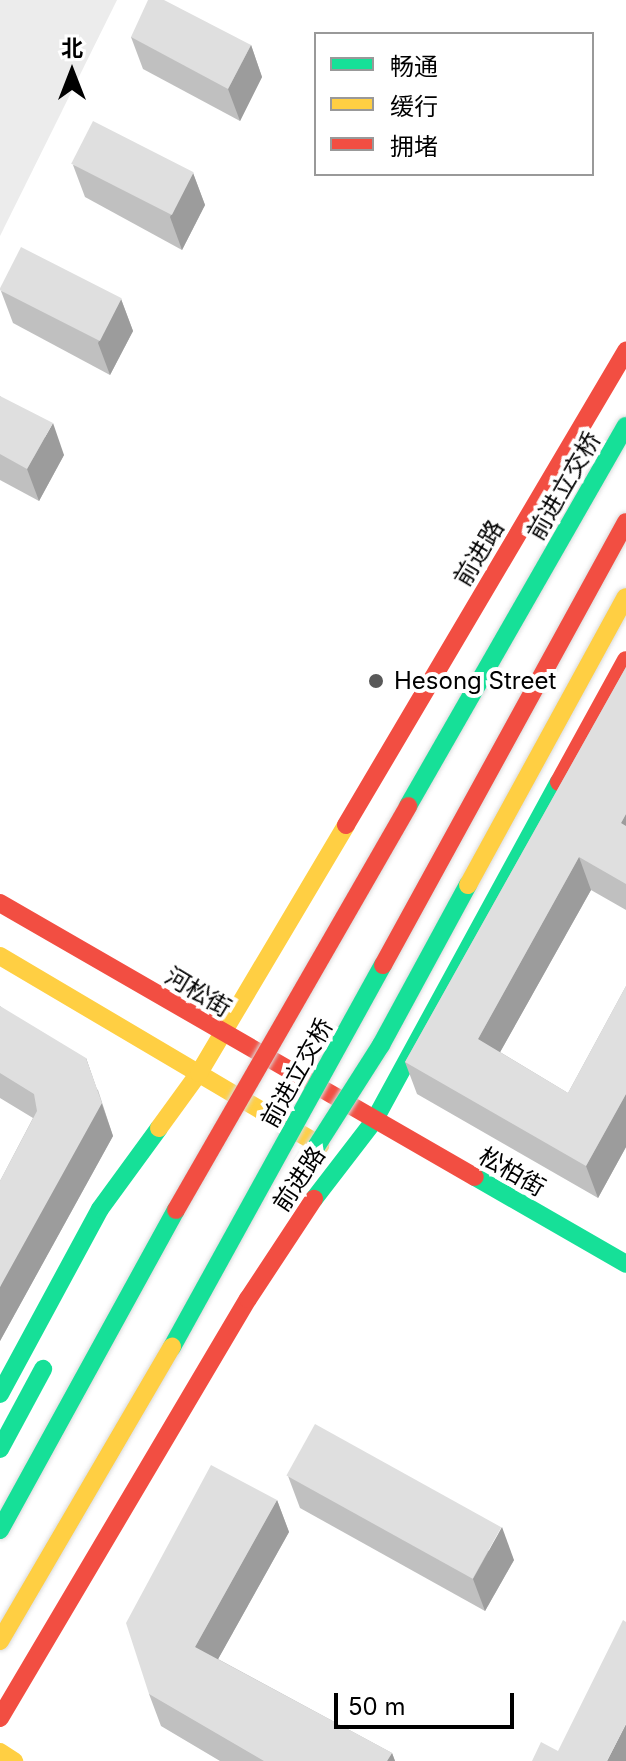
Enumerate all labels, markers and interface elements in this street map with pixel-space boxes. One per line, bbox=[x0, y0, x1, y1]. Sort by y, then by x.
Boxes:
north arrow bbox=[32, 32, 112, 112]
legend bbox=[314, 32, 594, 176]
text: 北 bbox=[61, 35, 83, 61]
text: 畅通 bbox=[390, 52, 438, 81]
text: 缓行 bbox=[390, 92, 438, 121]
text: 拥堵 bbox=[390, 132, 438, 161]
street label: 前进立交桥 bbox=[522, 427, 606, 545]
street label: 前进路 bbox=[448, 515, 510, 591]
place label: Hesong Street bbox=[394, 667, 556, 695]
marker: Hesong Street bbox=[365, 670, 387, 692]
street label: 河松街 bbox=[160, 961, 236, 1023]
street label: 前进立交桥 bbox=[255, 1014, 339, 1132]
street label: 前进路 bbox=[267, 1141, 331, 1217]
street label: 松柏街 bbox=[474, 1142, 550, 1202]
scale bar bbox=[338, 1677, 518, 1727]
text: 50 m bbox=[348, 1692, 406, 1721]

